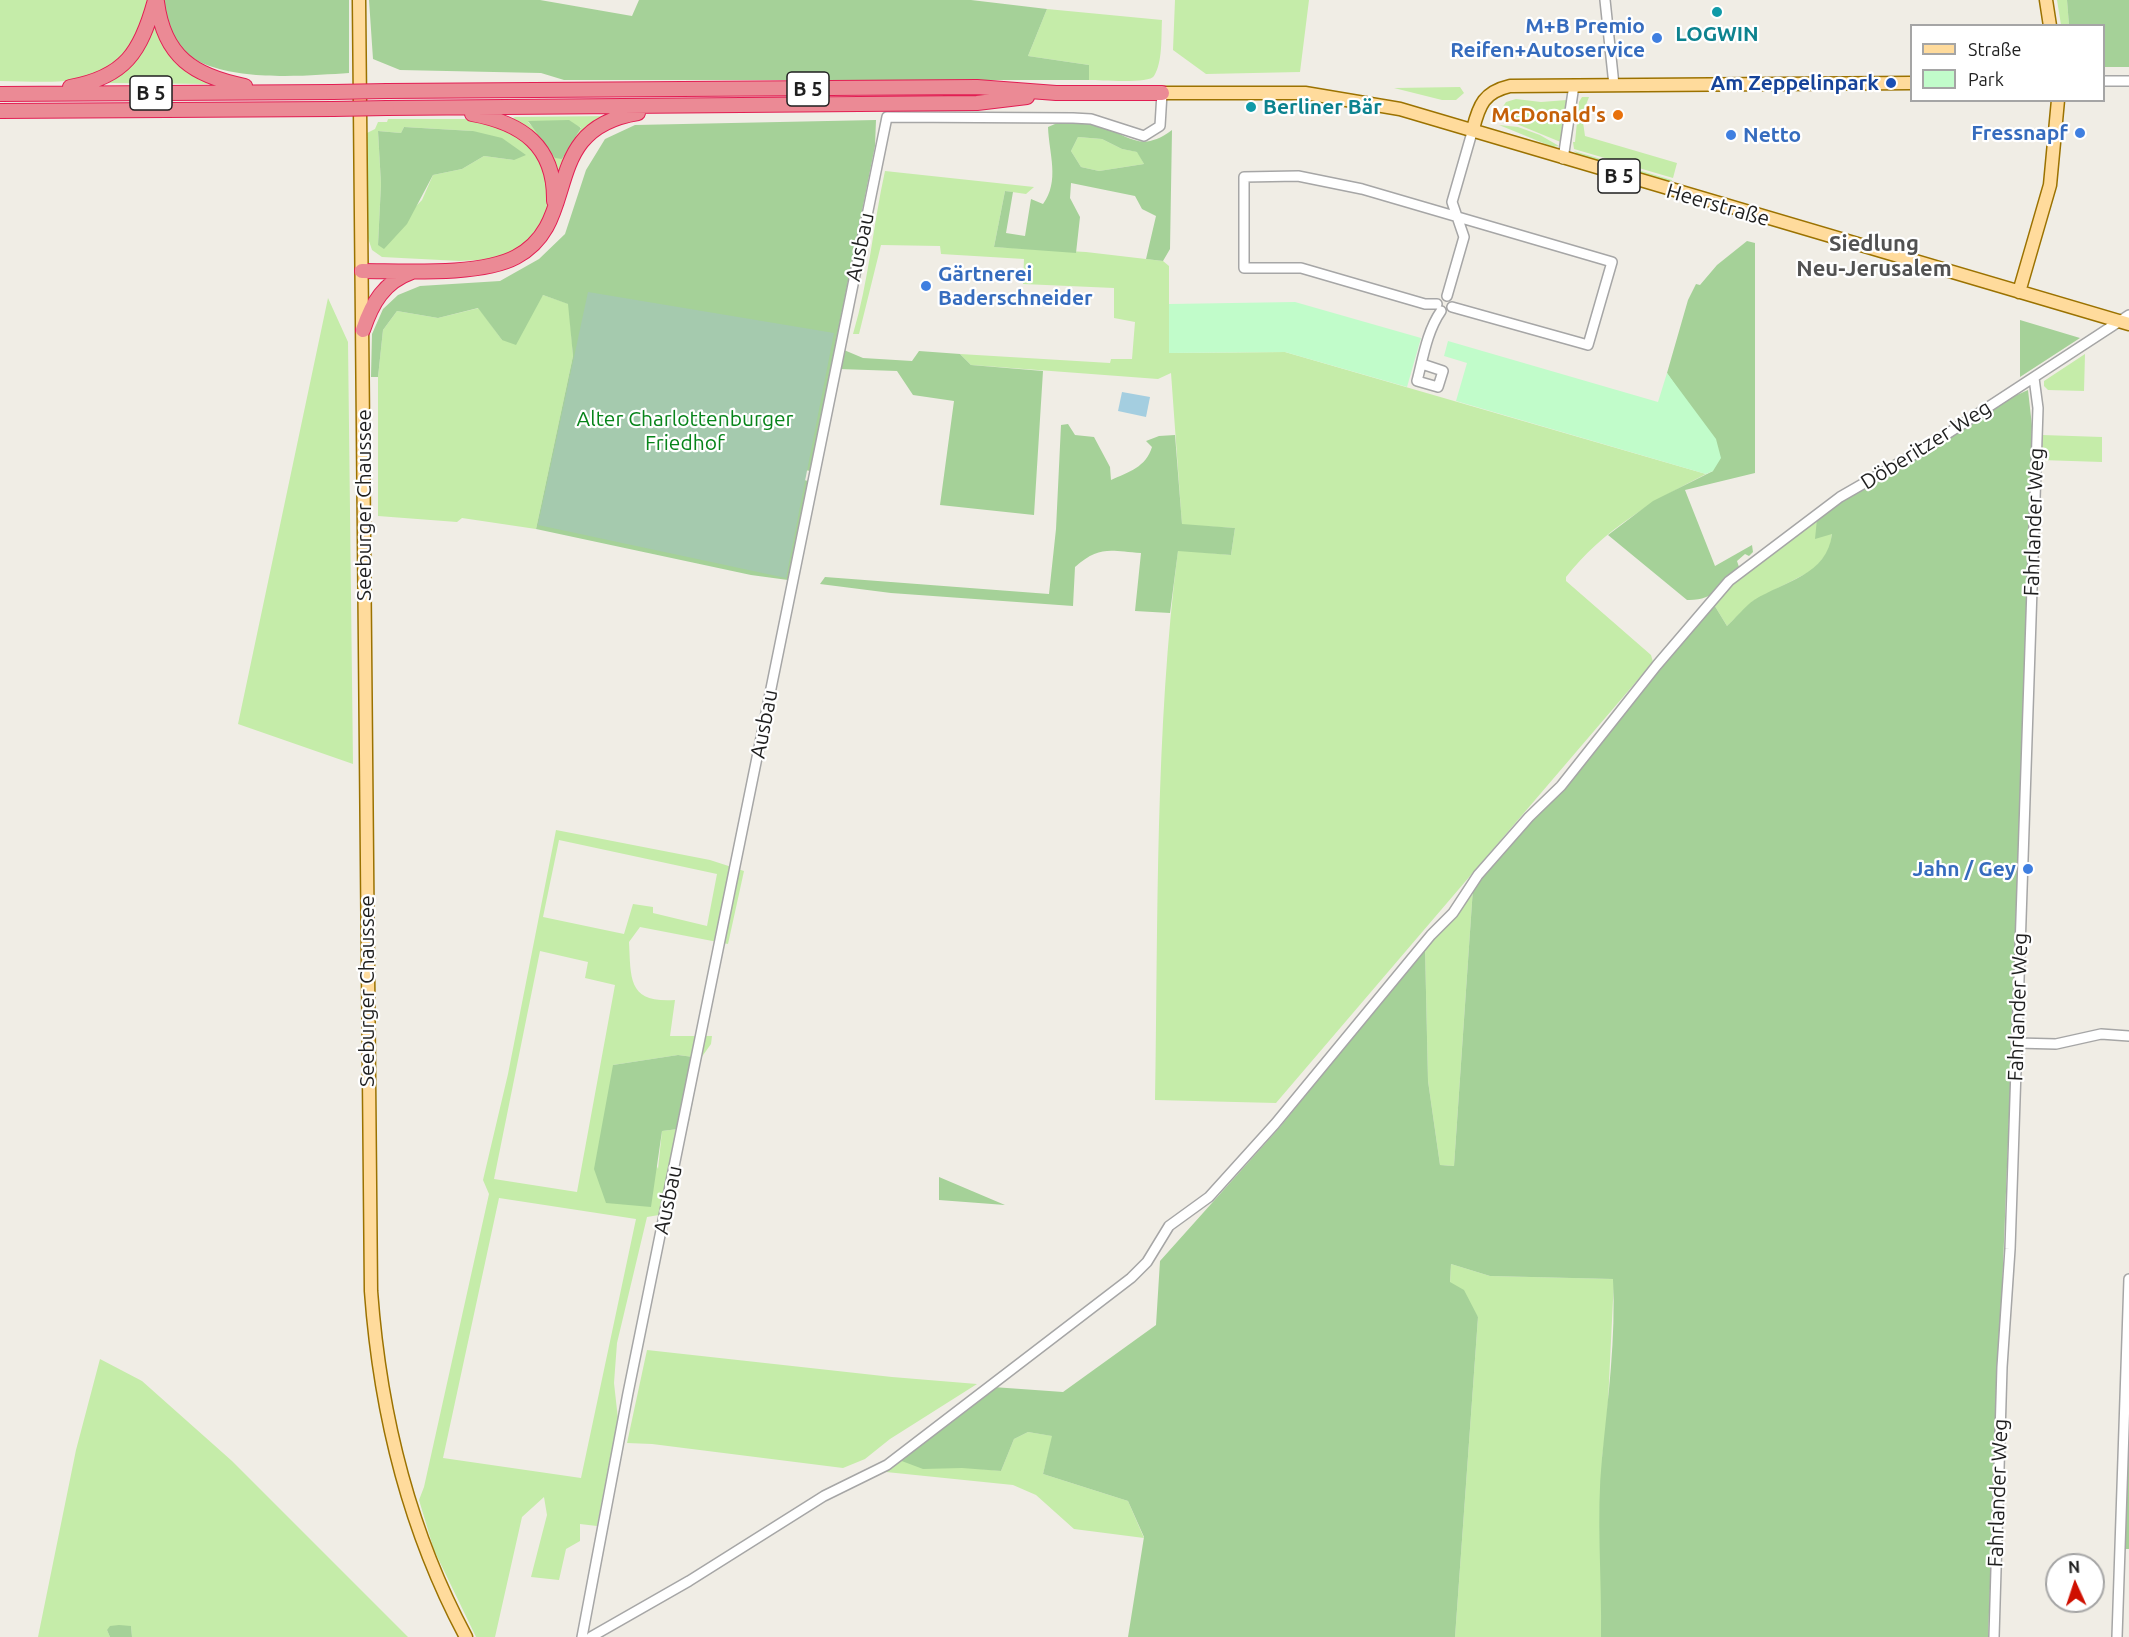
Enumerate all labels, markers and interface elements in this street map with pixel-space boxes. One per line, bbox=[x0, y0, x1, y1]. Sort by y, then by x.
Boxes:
marker: LOGWIN bbox=[1710, 5, 1724, 19]
place label: M+B Premio Reifen+Autoservice bbox=[1450, 13, 1645, 63]
place label: LOGWIN bbox=[1675, 21, 1759, 47]
legend bbox=[1910, 24, 2105, 102]
marker: M+B Premio Reifen+Autoservice bbox=[1650, 31, 1664, 45]
text: Straße bbox=[1968, 39, 2021, 59]
text: Park bbox=[1968, 69, 2004, 89]
place label: Am Zeppelinpark bbox=[1711, 70, 1879, 96]
road number: B 5 bbox=[787, 72, 829, 106]
road number: B 5 bbox=[130, 76, 172, 110]
marker: Am Zeppelinpark bbox=[1884, 76, 1898, 90]
place label: Berliner Bär bbox=[1263, 94, 1382, 120]
marker: Berliner Bär bbox=[1244, 100, 1258, 114]
place label: McDonald's bbox=[1491, 102, 1606, 128]
marker: McDonald's bbox=[1611, 108, 1625, 122]
place label: Fressnapf bbox=[1971, 120, 2068, 146]
place label: Netto bbox=[1743, 122, 1801, 148]
marker: Fressnapf bbox=[2073, 126, 2087, 140]
marker: Netto bbox=[1724, 128, 1738, 142]
road number: B 5 bbox=[1598, 159, 1640, 193]
street label: Heerstraße bbox=[1664, 178, 1772, 232]
street label: Ausbau bbox=[840, 210, 880, 284]
district label: Siedlung Neu-Jerusalem bbox=[1796, 231, 1952, 282]
place label: Gärtnerei Baderschneider bbox=[938, 261, 1093, 311]
marker: Gärtnerei Baderschneider bbox=[919, 279, 933, 293]
street label: Döberitzer Weg bbox=[1856, 395, 1996, 495]
park label: Alter Charlottenburger Friedhof bbox=[576, 406, 794, 456]
street label: Seeburger Chaussee bbox=[351, 409, 377, 601]
street label: Fahrlander Weg bbox=[2019, 447, 2049, 597]
street label: Ausbau bbox=[745, 687, 783, 761]
place label: Jahn / Gey bbox=[1913, 856, 2016, 882]
marker: Jahn / Gey bbox=[2021, 862, 2035, 876]
street label: Seeburger Chaussee bbox=[354, 895, 380, 1087]
street label: Fahrlander Weg bbox=[2003, 932, 2033, 1082]
street label: Ausbau bbox=[648, 1163, 688, 1237]
street label: Fahrlander Weg bbox=[1983, 1418, 2013, 1568]
north arrow bbox=[2045, 1553, 2105, 1613]
text: N bbox=[2068, 1558, 2081, 1576]

